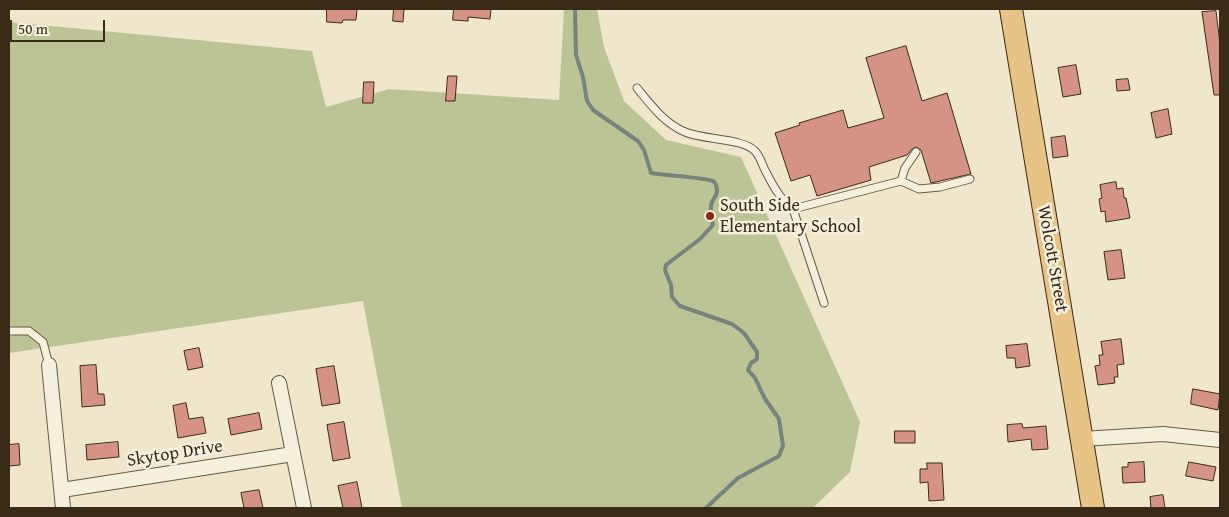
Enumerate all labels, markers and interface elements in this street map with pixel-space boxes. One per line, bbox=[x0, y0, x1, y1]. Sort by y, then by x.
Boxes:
scale bar bbox=[12, 10, 108, 42]
text: 50 m bbox=[18, 18, 48, 39]
place label: South Side Elementary School bbox=[720, 195, 861, 238]
street label: Wolcott Street bbox=[1032, 204, 1072, 314]
marker: South Side Elementary School bbox=[704, 210, 716, 222]
street label: Skytop Drive bbox=[126, 436, 224, 472]

